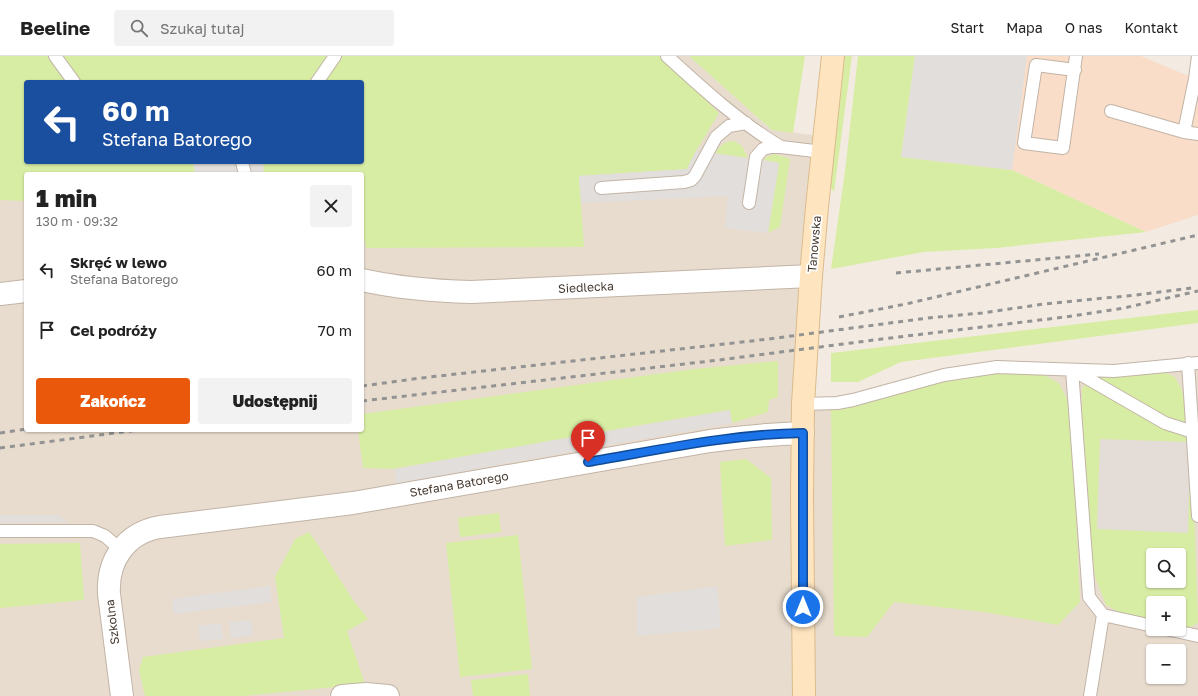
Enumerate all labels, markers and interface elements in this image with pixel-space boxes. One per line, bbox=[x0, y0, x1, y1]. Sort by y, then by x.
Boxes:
search box bbox=[114, 10, 394, 46]
text: Beeline bbox=[20, 16, 90, 39]
icon: search bbox=[128, 17, 150, 39]
text: Szukaj tutaj bbox=[160, 19, 244, 37]
text: Start bbox=[951, 19, 984, 36]
text: Mapa bbox=[1006, 19, 1043, 36]
text: O nas bbox=[1065, 19, 1102, 36]
text: Kontakt bbox=[1124, 19, 1178, 36]
text: 60 m bbox=[102, 94, 169, 127]
icon: left bbox=[36, 96, 88, 148]
text: Stefana Batorego bbox=[102, 128, 252, 150]
text: 1 min bbox=[36, 183, 97, 212]
button: close bbox=[310, 185, 352, 227]
text: 130 m · 09:32 bbox=[36, 213, 118, 229]
street label: Tanowska bbox=[804, 215, 824, 273]
text: Skręć w lewo bbox=[70, 253, 167, 271]
icon: left bbox=[36, 259, 58, 281]
text: 60 m bbox=[317, 261, 352, 279]
text: Stefana Batorego bbox=[70, 271, 178, 287]
street label: Siedlecka bbox=[558, 278, 614, 296]
icon: arrive bbox=[36, 319, 58, 341]
text: Cel podróży bbox=[70, 321, 157, 339]
text: 70 m bbox=[318, 321, 352, 339]
button: Zakończ bbox=[36, 378, 190, 424]
button: Udostępnij bbox=[198, 378, 352, 424]
pin bbox=[571, 421, 605, 462]
icon: arrive bbox=[577, 427, 599, 449]
street label: Stefana Batorego bbox=[408, 468, 510, 500]
map controls bbox=[1146, 548, 1186, 684]
button: search bbox=[1146, 548, 1186, 588]
position arrow bbox=[782, 586, 824, 628]
button: + bbox=[1146, 596, 1186, 636]
street label: Szkolna bbox=[102, 599, 122, 645]
button: − bbox=[1146, 644, 1186, 684]

